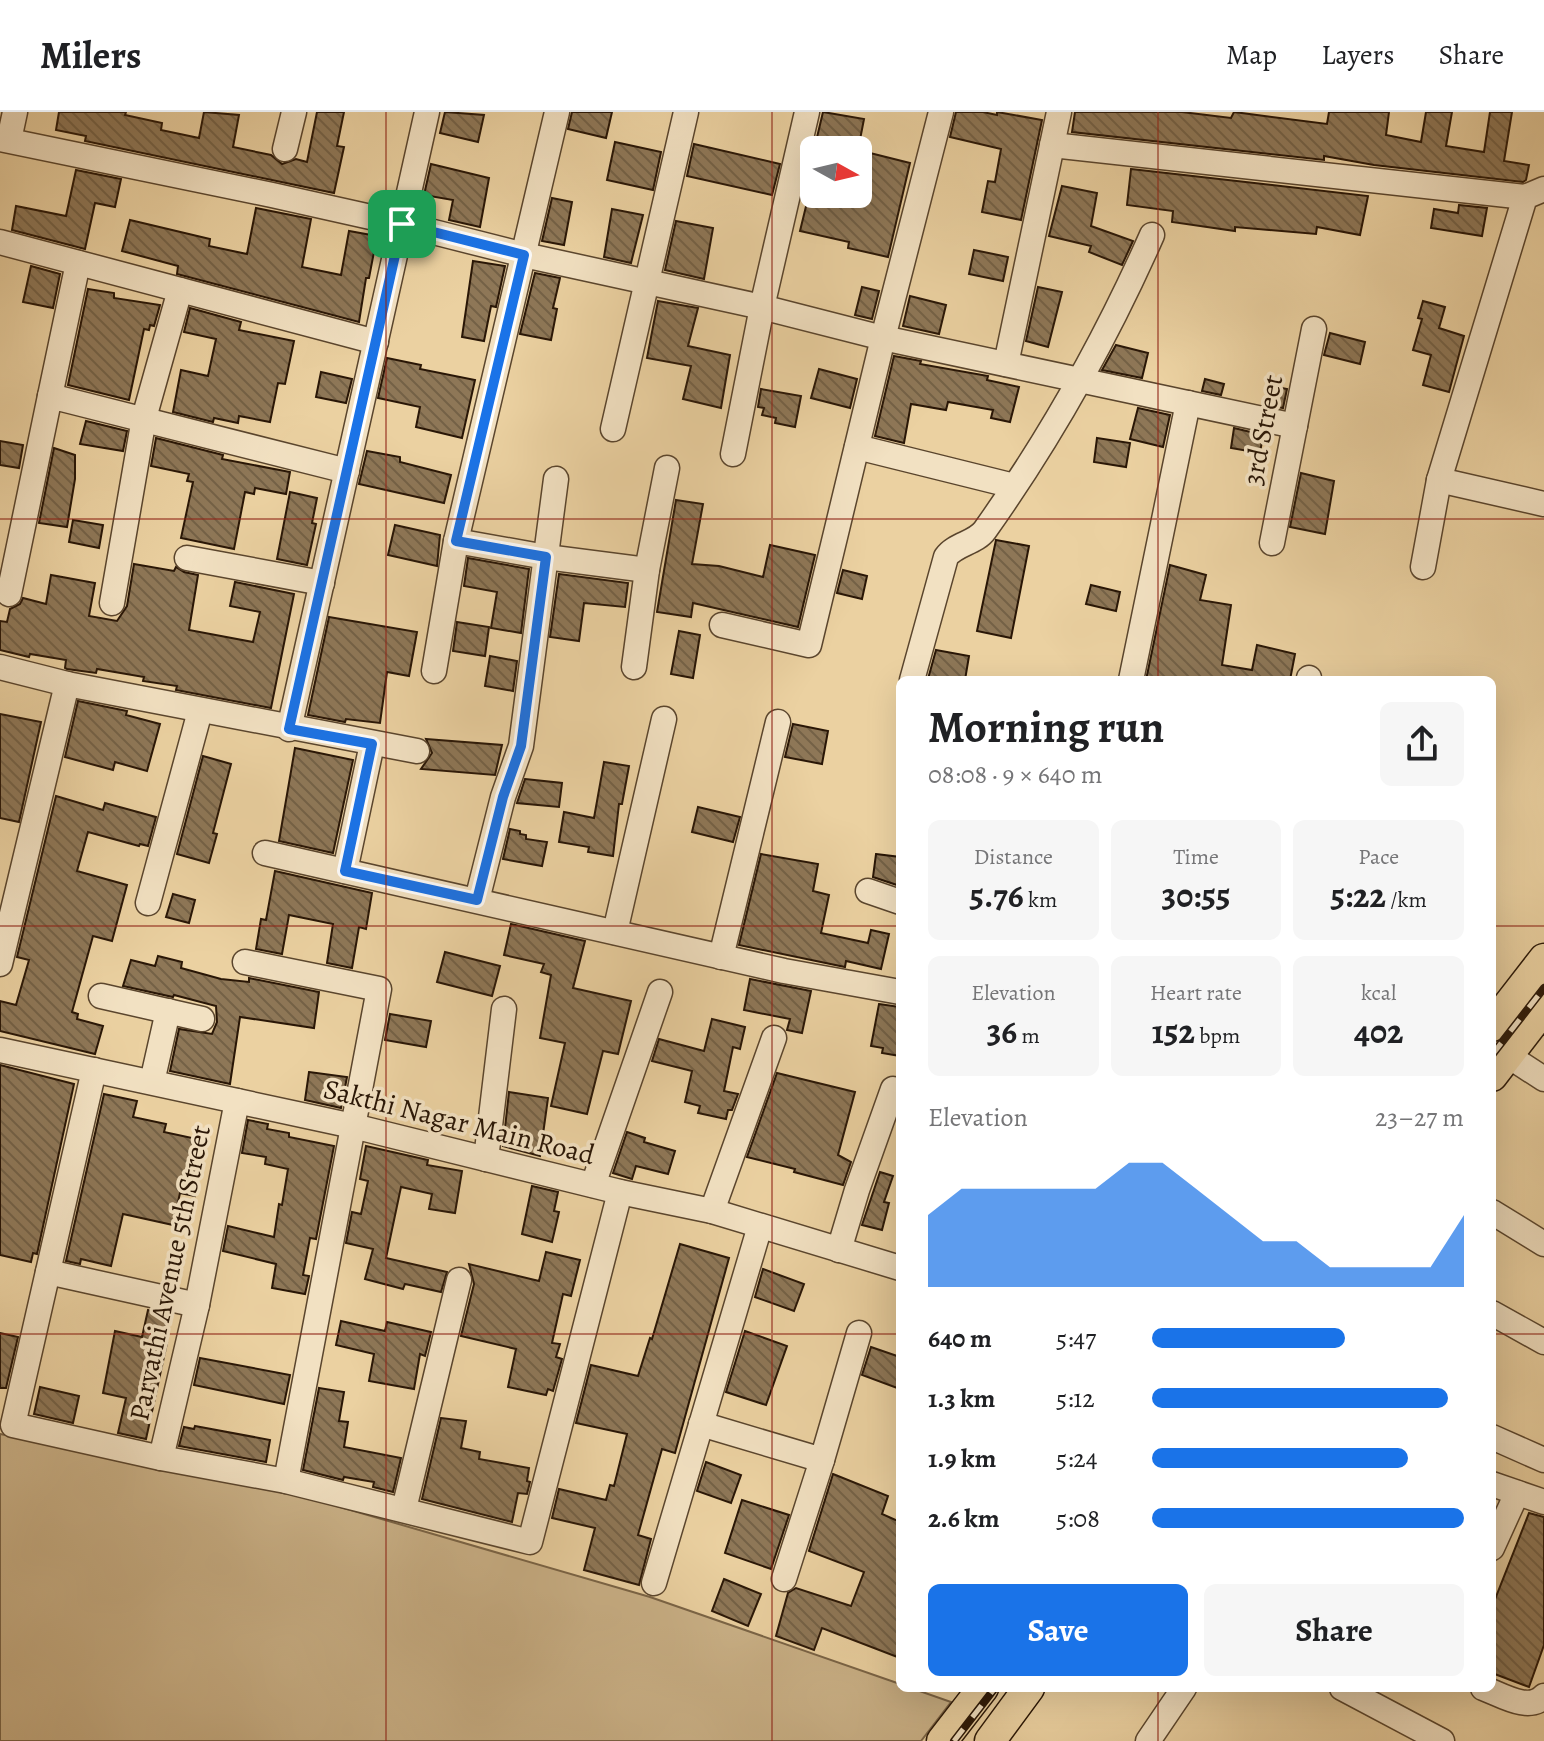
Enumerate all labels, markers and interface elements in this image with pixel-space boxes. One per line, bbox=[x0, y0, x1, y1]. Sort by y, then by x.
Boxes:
text: Milers bbox=[40, 29, 142, 81]
text: Map bbox=[1226, 36, 1277, 74]
text: Layers bbox=[1321, 36, 1394, 74]
text: Share bbox=[1438, 36, 1504, 74]
north arrow bbox=[800, 136, 872, 208]
map controls bbox=[800, 136, 872, 208]
pin bbox=[368, 190, 436, 258]
icon: arrive bbox=[380, 202, 424, 246]
street label: 3rd Street bbox=[1234, 372, 1292, 488]
text: Morning run bbox=[928, 697, 1164, 757]
button: share bbox=[1380, 702, 1464, 786]
text: 08:08 · 9 × 640 m bbox=[928, 757, 1102, 792]
text: Distance bbox=[974, 842, 1053, 872]
text: Time bbox=[1173, 842, 1219, 872]
text: Pace bbox=[1358, 842, 1399, 872]
text: 5.76 bbox=[969, 872, 1024, 919]
text: 30:55 bbox=[1162, 872, 1230, 919]
text: 5:22 bbox=[1331, 872, 1386, 919]
text: km bbox=[1024, 885, 1057, 915]
text: /km bbox=[1386, 885, 1427, 915]
text: Elevation bbox=[971, 978, 1056, 1008]
text: Heart rate bbox=[1150, 978, 1242, 1008]
text: kcal bbox=[1361, 978, 1396, 1008]
text: 36 bbox=[987, 1008, 1017, 1055]
text: 152 bbox=[1152, 1008, 1195, 1055]
text: 402 bbox=[1354, 1008, 1403, 1055]
text: m bbox=[1017, 1021, 1040, 1051]
text: bpm bbox=[1195, 1021, 1240, 1051]
street label: Sakthi Nagar Main Road bbox=[320, 1070, 599, 1174]
text: Elevation bbox=[928, 1100, 1028, 1135]
text: 23–27 m bbox=[1375, 1100, 1464, 1135]
street label: Parvathi Avenue 5th Street bbox=[120, 1122, 220, 1424]
text: 640 m bbox=[928, 1321, 992, 1356]
text: 5:47 bbox=[1056, 1321, 1096, 1356]
text: 1.3 km bbox=[928, 1381, 995, 1416]
text: 5:12 bbox=[1056, 1381, 1095, 1416]
text: 1.9 km bbox=[928, 1441, 996, 1476]
text: 5:24 bbox=[1056, 1441, 1098, 1476]
text: 2.6 km bbox=[928, 1501, 1000, 1536]
text: 5:08 bbox=[1056, 1501, 1100, 1536]
button: Save bbox=[928, 1584, 1188, 1676]
button: Share bbox=[1204, 1584, 1464, 1676]

